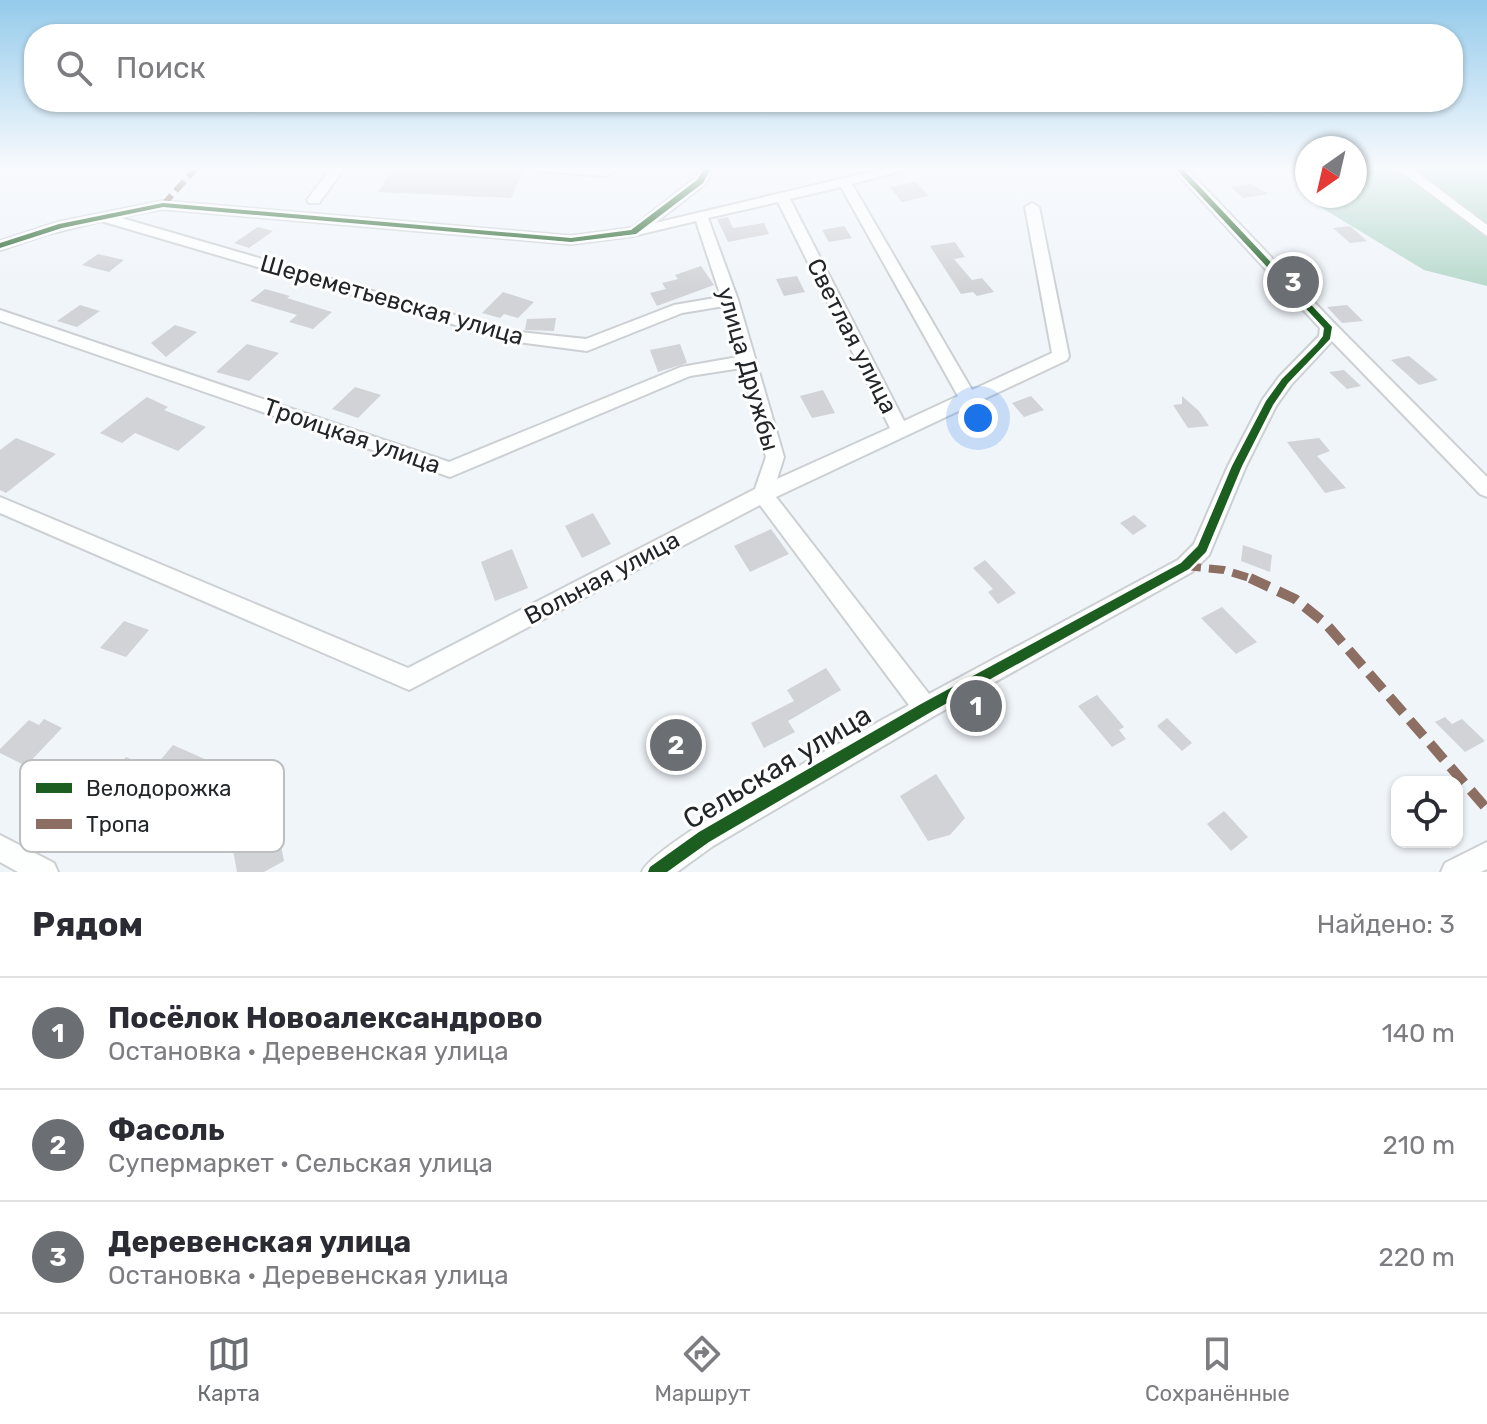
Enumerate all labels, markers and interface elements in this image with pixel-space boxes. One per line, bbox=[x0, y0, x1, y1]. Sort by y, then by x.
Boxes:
search box bbox=[24, 24, 1463, 112]
icon: search bbox=[52, 46, 96, 90]
text: Поиск bbox=[116, 50, 206, 86]
north arrow bbox=[1295, 136, 1367, 208]
street label: Шереметьевская улица bbox=[257, 249, 527, 351]
pin: 3 bbox=[1267, 252, 1319, 312]
street label: Светлая улица bbox=[801, 254, 903, 418]
street label: улица Дружбы bbox=[711, 284, 785, 454]
street label: Троицкая улица bbox=[260, 393, 444, 479]
your location bbox=[958, 398, 998, 438]
street label: Вольная улица bbox=[520, 525, 684, 631]
pin: 1 bbox=[950, 676, 1002, 736]
street label: Сельская улица bbox=[677, 698, 877, 836]
pin: 2 bbox=[650, 715, 702, 775]
legend bbox=[20, 760, 284, 852]
text: Велодорожка bbox=[86, 775, 231, 802]
map controls bbox=[1391, 776, 1463, 848]
button: locate bbox=[1391, 776, 1463, 848]
text: Тропа bbox=[86, 811, 150, 838]
text: Рядом bbox=[32, 904, 143, 945]
text: Найдено: 3 bbox=[1317, 909, 1455, 940]
text: Посёлок Новоалександрово bbox=[108, 1000, 543, 1036]
text: 1 bbox=[52, 1018, 64, 1049]
text: 140 m bbox=[1382, 1018, 1455, 1049]
text: Остановка · Деревенская улица bbox=[108, 1036, 509, 1067]
text: Фасоль bbox=[108, 1112, 225, 1148]
text: 2 bbox=[50, 1130, 66, 1161]
text: 210 m bbox=[1383, 1130, 1455, 1161]
text: Супермаркет · Сельская улица bbox=[108, 1148, 493, 1179]
text: Деревенская улица bbox=[108, 1224, 411, 1260]
text: 3 bbox=[49, 1242, 67, 1273]
text: 220 m bbox=[1378, 1242, 1455, 1273]
text: Остановка · Деревенская улица bbox=[108, 1260, 509, 1291]
tab: Карта bbox=[197, 1332, 260, 1407]
tab: Маршрут bbox=[654, 1332, 750, 1407]
tab: Сохранённые bbox=[1145, 1332, 1290, 1407]

